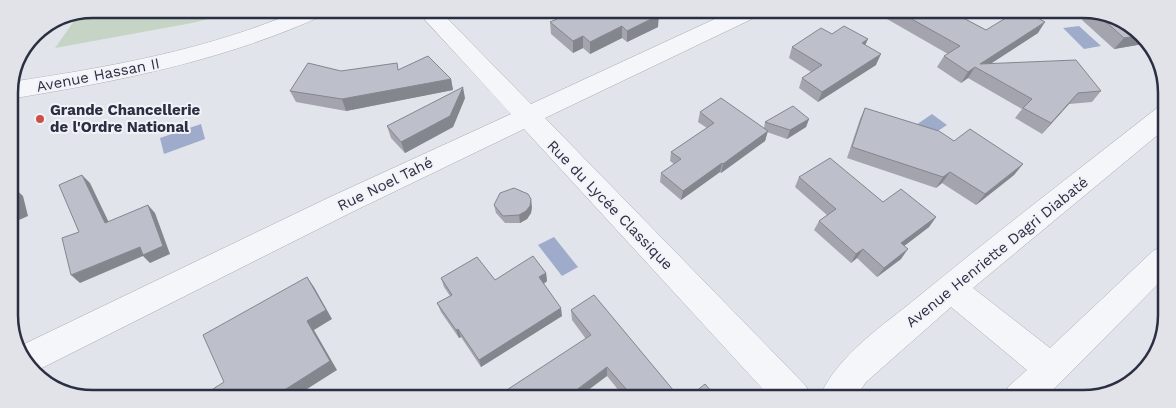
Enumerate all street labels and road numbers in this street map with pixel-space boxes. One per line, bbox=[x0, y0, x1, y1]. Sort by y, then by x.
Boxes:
street label: Avenue Hassan II bbox=[35, 54, 161, 96]
street label: Rue du Lycée Classique bbox=[543, 136, 677, 274]
street label: Rue Noel Tahé bbox=[334, 153, 436, 215]
street label: Avenue Henriette Dagri Diabaté bbox=[902, 173, 1092, 331]

